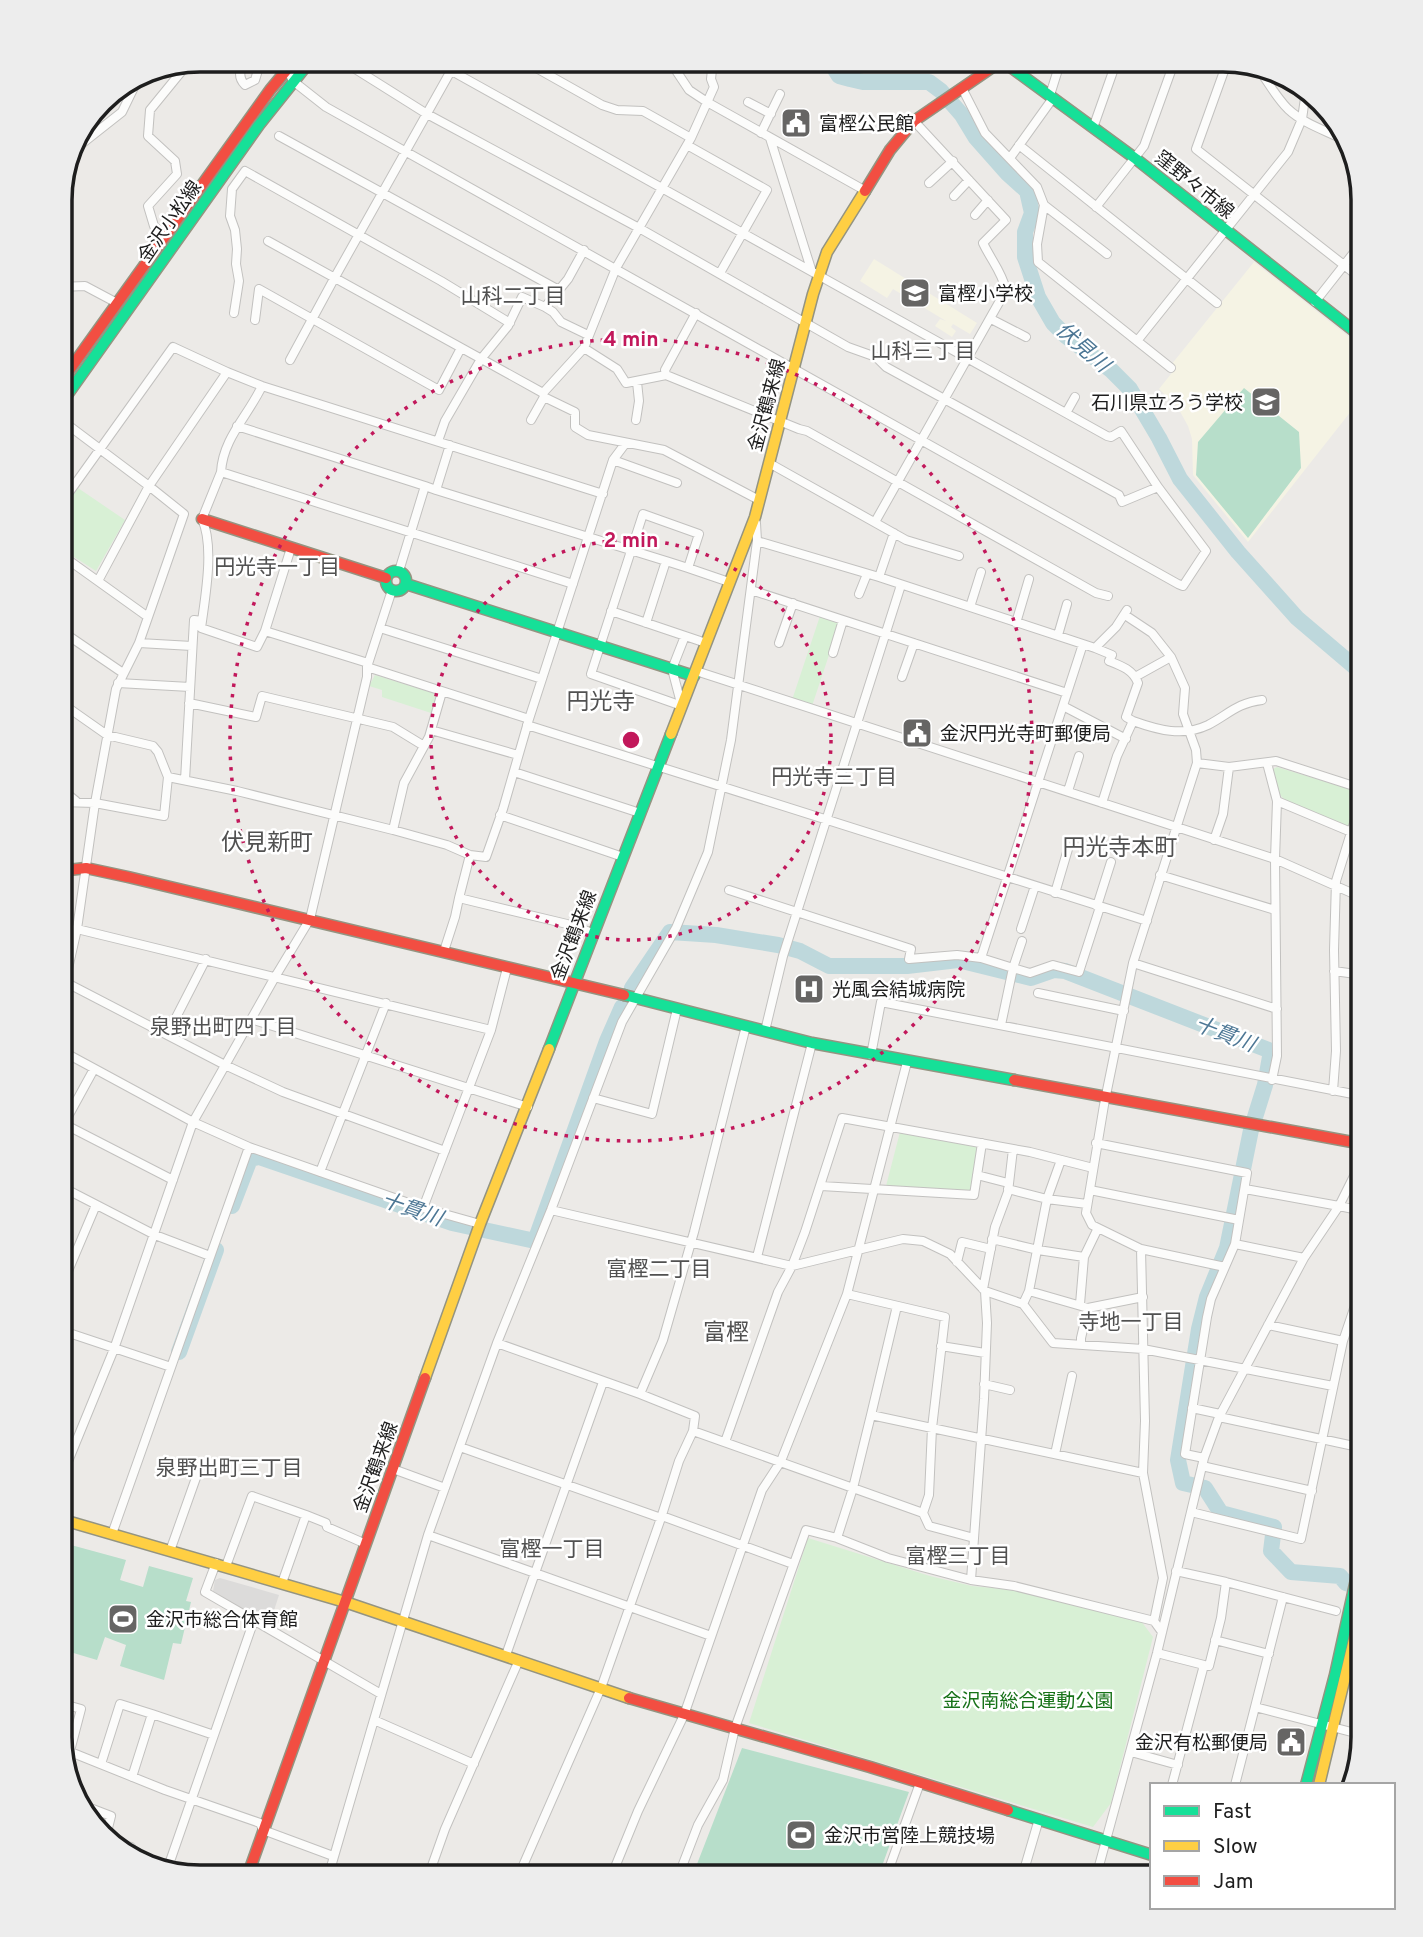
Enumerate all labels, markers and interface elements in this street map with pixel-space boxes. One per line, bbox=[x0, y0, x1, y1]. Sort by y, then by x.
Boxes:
public building icon: 富樫公民館 bbox=[779, 106, 813, 140]
place label: 富樫公民館 bbox=[819, 113, 914, 137]
street label: 窪野々市線 bbox=[1149, 146, 1238, 225]
street label: 金沢小松線 bbox=[134, 176, 208, 268]
school or university icon: 富樫小学校 bbox=[898, 276, 932, 310]
place label: 富樫小学校 bbox=[938, 283, 1033, 307]
district label: 山科二丁目 bbox=[461, 284, 566, 311]
water label: 伏見川 bbox=[1049, 317, 1116, 380]
text: 4 min bbox=[603, 327, 659, 354]
district label: 山科三丁目 bbox=[871, 339, 976, 366]
street label: 金沢鶴来線 bbox=[744, 357, 792, 455]
school or university icon: 石川県立ろう学校 bbox=[1249, 385, 1283, 419]
place label: 石川県立ろう学校 bbox=[1091, 392, 1243, 416]
text: 2 min bbox=[604, 528, 658, 555]
district label: 円光寺一丁目 bbox=[214, 555, 340, 582]
district label: 円光寺 bbox=[567, 689, 636, 718]
public building icon: 金沢円光寺町郵便局 bbox=[900, 716, 934, 750]
place label: 金沢円光寺町郵便局 bbox=[940, 723, 1111, 747]
centre of rings bbox=[619, 728, 643, 752]
district label: 円光寺三丁目 bbox=[771, 765, 897, 792]
district label: 伏見新町 bbox=[221, 830, 313, 859]
district label: 円光寺本町 bbox=[1063, 835, 1178, 864]
street label: 金沢鶴来線 bbox=[547, 887, 603, 984]
hospital icon: 光風会結城病院 bbox=[792, 972, 826, 1006]
place label: 光風会結城病院 bbox=[832, 979, 965, 1003]
water label: 十貫川 bbox=[1190, 1012, 1261, 1060]
district label: 泉野出町四丁目 bbox=[150, 1015, 297, 1042]
water label: 十貫川 bbox=[377, 1187, 448, 1234]
district label: 富樫二丁目 bbox=[607, 1257, 712, 1284]
district label: 寺地一丁目 bbox=[1079, 1310, 1184, 1337]
district label: 富樫 bbox=[703, 1320, 749, 1349]
street label: 金沢鶴来線 bbox=[349, 1419, 404, 1516]
district label: 泉野出町三丁目 bbox=[156, 1456, 303, 1483]
district label: 富樫一丁目 bbox=[500, 1537, 605, 1564]
district label: 富樫三丁目 bbox=[906, 1544, 1011, 1571]
sports icon: 金沢市総合体育館 bbox=[106, 1602, 140, 1636]
place label: 金沢市総合体育館 bbox=[146, 1609, 298, 1633]
park label: 金沢南総合運動公園 bbox=[942, 1690, 1114, 1714]
public building icon: 金沢有松郵便局 bbox=[1274, 1725, 1308, 1759]
place label: 金沢有松郵便局 bbox=[1135, 1732, 1268, 1756]
legend bbox=[1150, 1783, 1395, 1909]
text: Fast bbox=[1213, 1799, 1252, 1826]
sports icon: 金沢市営陸上競技場 bbox=[784, 1818, 818, 1852]
place label: 金沢市営陸上競技場 bbox=[824, 1825, 995, 1849]
text: Slow bbox=[1213, 1834, 1258, 1861]
text: Jam bbox=[1213, 1869, 1254, 1896]

